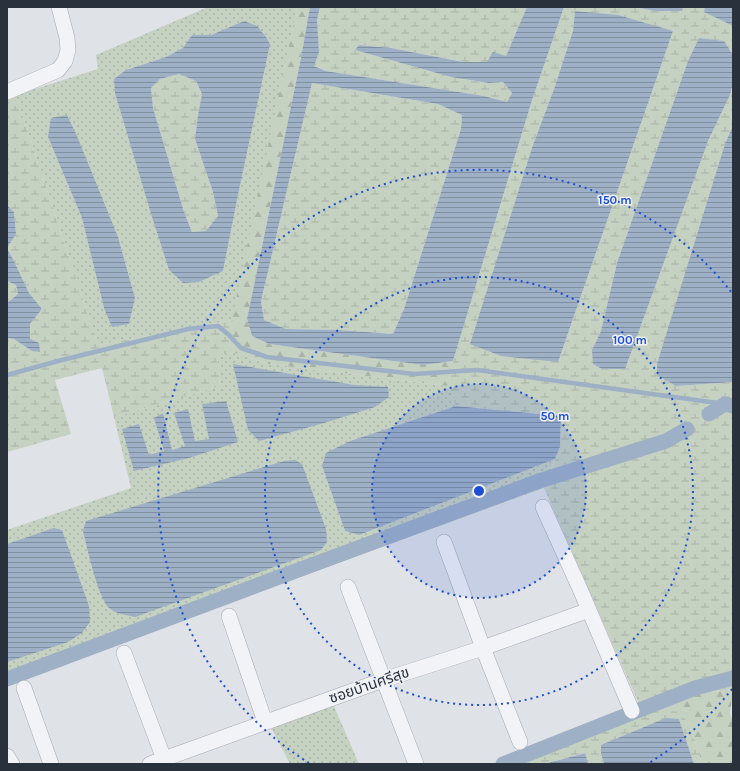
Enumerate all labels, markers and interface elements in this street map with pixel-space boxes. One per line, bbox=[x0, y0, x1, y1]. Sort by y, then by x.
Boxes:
text: 150 m bbox=[598, 193, 632, 207]
text: 100 m bbox=[613, 333, 647, 347]
text: 50 m bbox=[541, 409, 570, 423]
centre of rings bbox=[472, 484, 486, 498]
street label: ซอยบ้านศรีสุข bbox=[326, 663, 412, 707]

